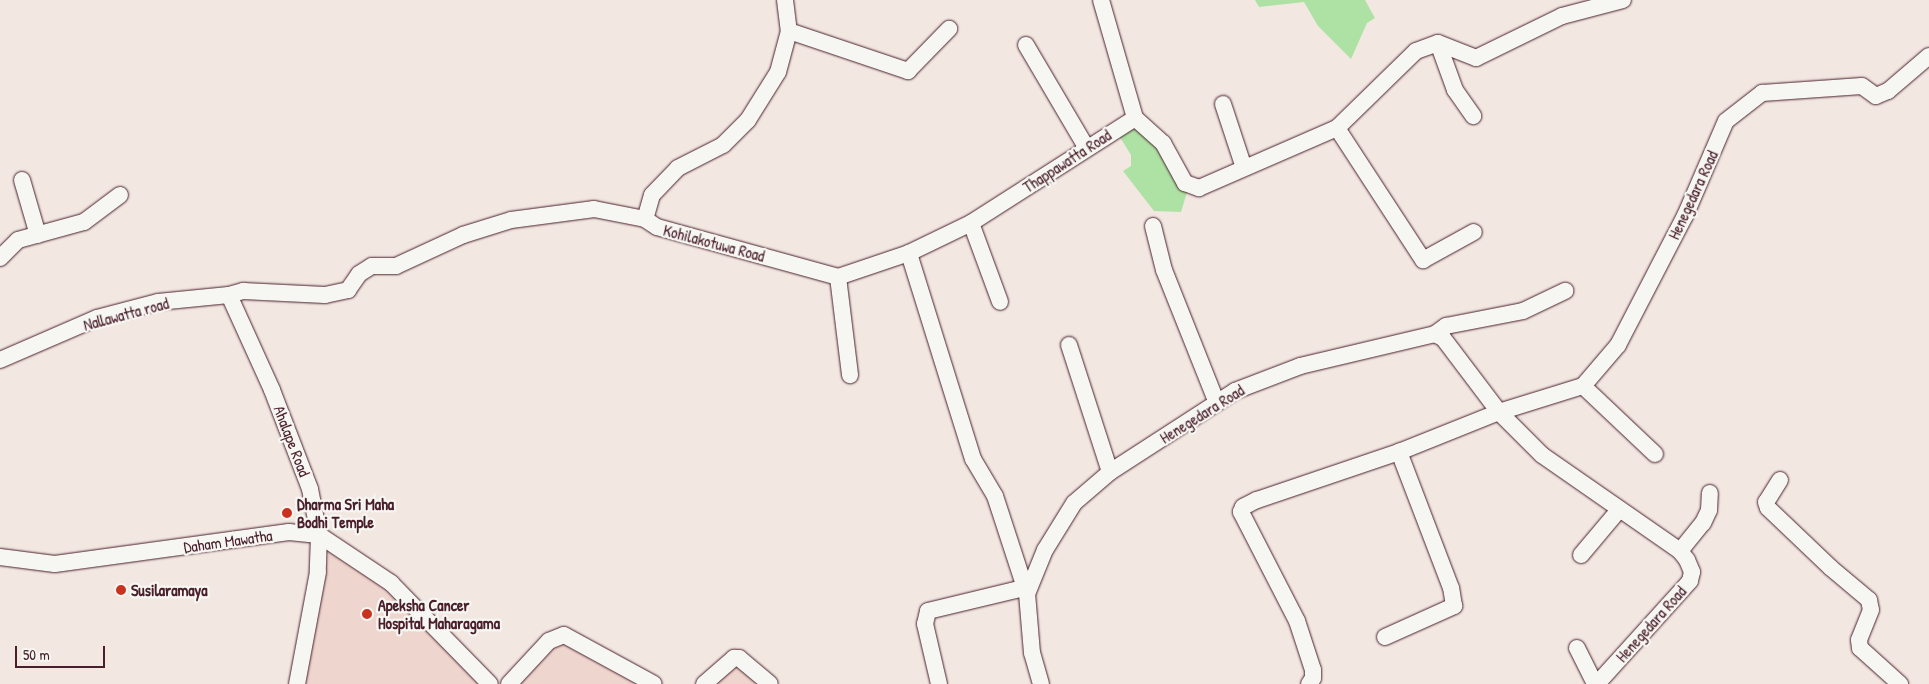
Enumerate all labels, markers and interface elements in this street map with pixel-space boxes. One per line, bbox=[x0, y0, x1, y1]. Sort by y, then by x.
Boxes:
street label: Thappawatta Road bbox=[1019, 125, 1115, 197]
street label: Henegedara Road bbox=[1664, 148, 1722, 242]
street label: Kohilakotuwa Road bbox=[661, 220, 767, 266]
street label: Nallawatta road bbox=[81, 293, 171, 335]
street label: Henegedara Road bbox=[1156, 380, 1248, 448]
street label: Ahalape Road bbox=[270, 403, 314, 479]
place label: Dharma Sri Maha Bodhi Temple bbox=[297, 494, 394, 532]
marker: Dharma Sri Maha Bodhi Temple bbox=[281, 507, 293, 519]
street label: Daham Mawatha bbox=[182, 525, 274, 557]
place label: Susilaramaya bbox=[131, 580, 208, 600]
street label: Henegedara Road bbox=[1612, 582, 1690, 666]
marker: Susilaramaya bbox=[115, 584, 127, 596]
place label: Apeksha Cancer Hospital Maharagama bbox=[378, 595, 500, 633]
marker: Apeksha Cancer Hospital Maharagama bbox=[360, 607, 374, 621]
scale bar bbox=[18, 636, 108, 668]
text: 50 m bbox=[23, 644, 50, 665]

